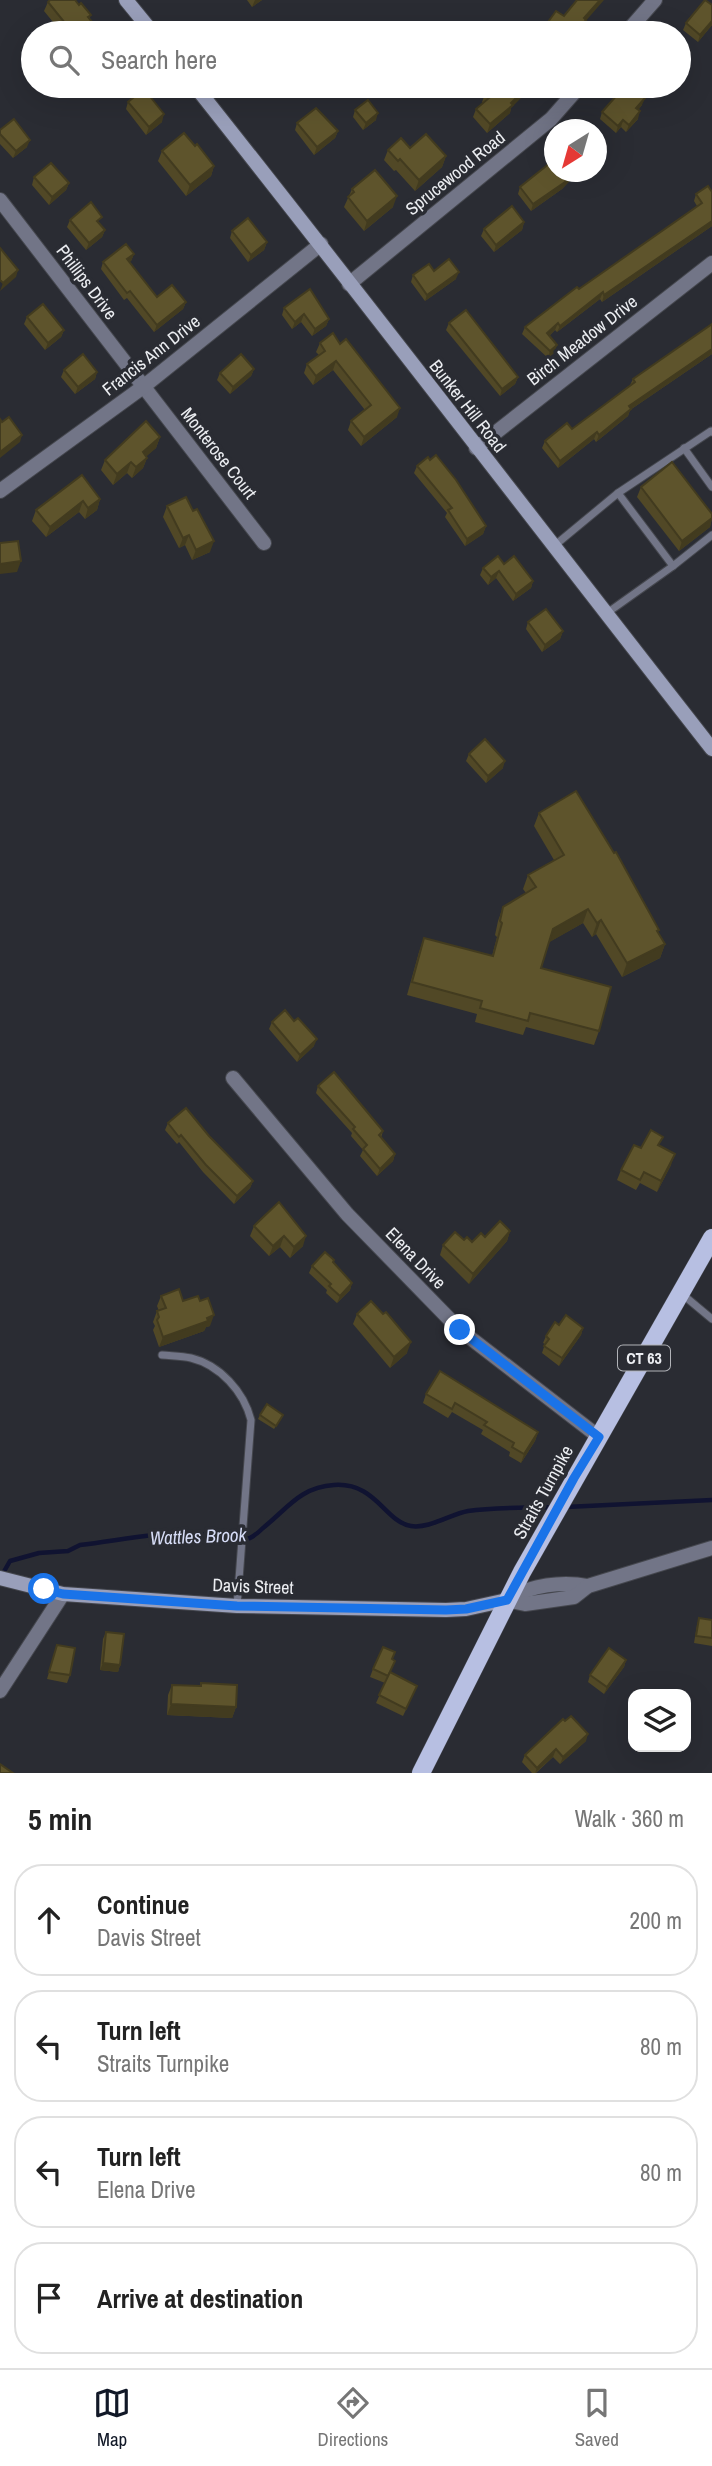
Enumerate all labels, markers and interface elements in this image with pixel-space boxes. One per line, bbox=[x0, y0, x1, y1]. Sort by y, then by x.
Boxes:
search box bbox=[21, 21, 691, 98]
icon: search bbox=[45, 41, 83, 79]
text: Search here bbox=[101, 42, 217, 77]
north arrow bbox=[544, 119, 607, 182]
street label: Sprucewood Road bbox=[400, 125, 510, 221]
street label: Phillips Drive bbox=[51, 239, 123, 325]
street label: Birch Meadow Drive bbox=[522, 289, 642, 391]
street label: Francis Ann Drive bbox=[97, 309, 205, 401]
street label: Bunker Hill Road bbox=[424, 354, 512, 458]
street label: Monterose Court bbox=[175, 402, 263, 504]
street label: Elena Drive bbox=[380, 1222, 452, 1294]
route end bbox=[444, 1314, 475, 1345]
road number: CT 63 bbox=[618, 1346, 670, 1370]
street label: Straits Turnpike bbox=[507, 1441, 579, 1543]
water label: Wattles Brook bbox=[149, 1521, 248, 1551]
street label: Davis Street bbox=[212, 1572, 294, 1600]
route start bbox=[28, 1573, 59, 1604]
map controls bbox=[628, 1689, 691, 1752]
button: layers bbox=[628, 1689, 691, 1752]
text: 5 min bbox=[28, 1799, 92, 1839]
text: Walk · 360 m bbox=[575, 1803, 684, 1834]
text: Continue bbox=[97, 1887, 189, 1922]
icon: ahead bbox=[30, 1901, 68, 1939]
text: 200 m bbox=[630, 1905, 682, 1936]
text: Davis Street bbox=[97, 1922, 201, 1953]
text: Turn left bbox=[97, 2013, 181, 2048]
icon: left bbox=[30, 2027, 68, 2065]
text: 80 m bbox=[640, 2031, 682, 2062]
text: Straits Turnpike bbox=[97, 2048, 229, 2079]
text: Turn left bbox=[97, 2139, 181, 2174]
icon: left bbox=[30, 2153, 68, 2191]
text: 80 m bbox=[640, 2157, 682, 2188]
text: Elena Drive bbox=[97, 2174, 196, 2205]
icon: arrive bbox=[30, 2279, 68, 2317]
text: Arrive at destination bbox=[97, 2281, 303, 2316]
tab: Map bbox=[93, 2384, 131, 2452]
tab: Directions bbox=[317, 2384, 388, 2452]
tab: Saved bbox=[575, 2384, 619, 2452]

